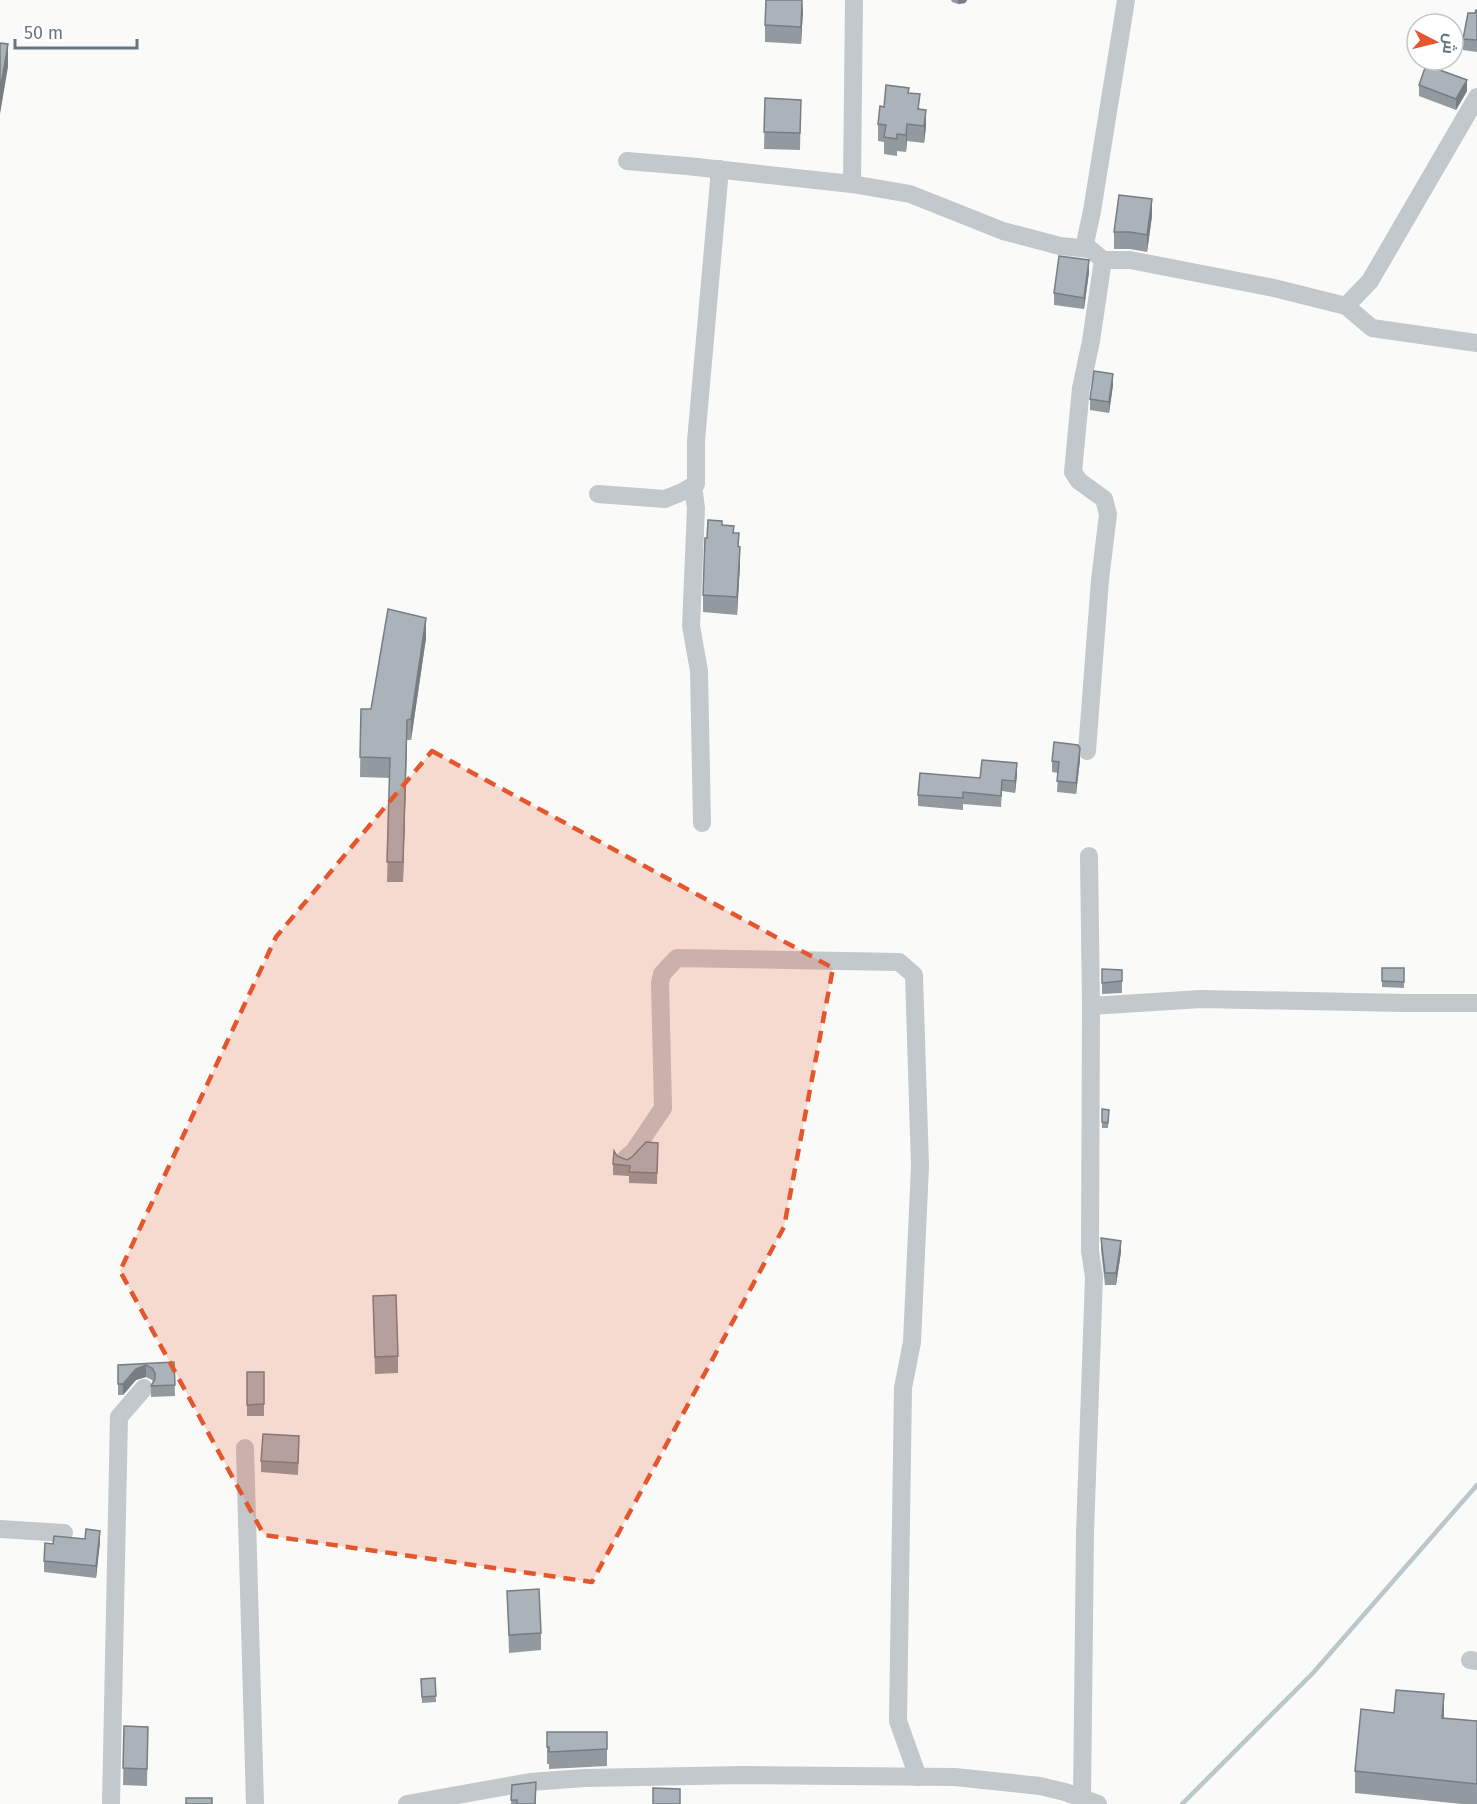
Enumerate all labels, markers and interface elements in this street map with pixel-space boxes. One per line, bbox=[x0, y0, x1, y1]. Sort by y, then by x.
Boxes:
scale bar bbox=[15, 12, 136, 50]
north arrow bbox=[1405, 12, 1465, 72]
text: 50 m bbox=[24, 22, 63, 44]
text: ش bbox=[1439, 32, 1460, 55]

